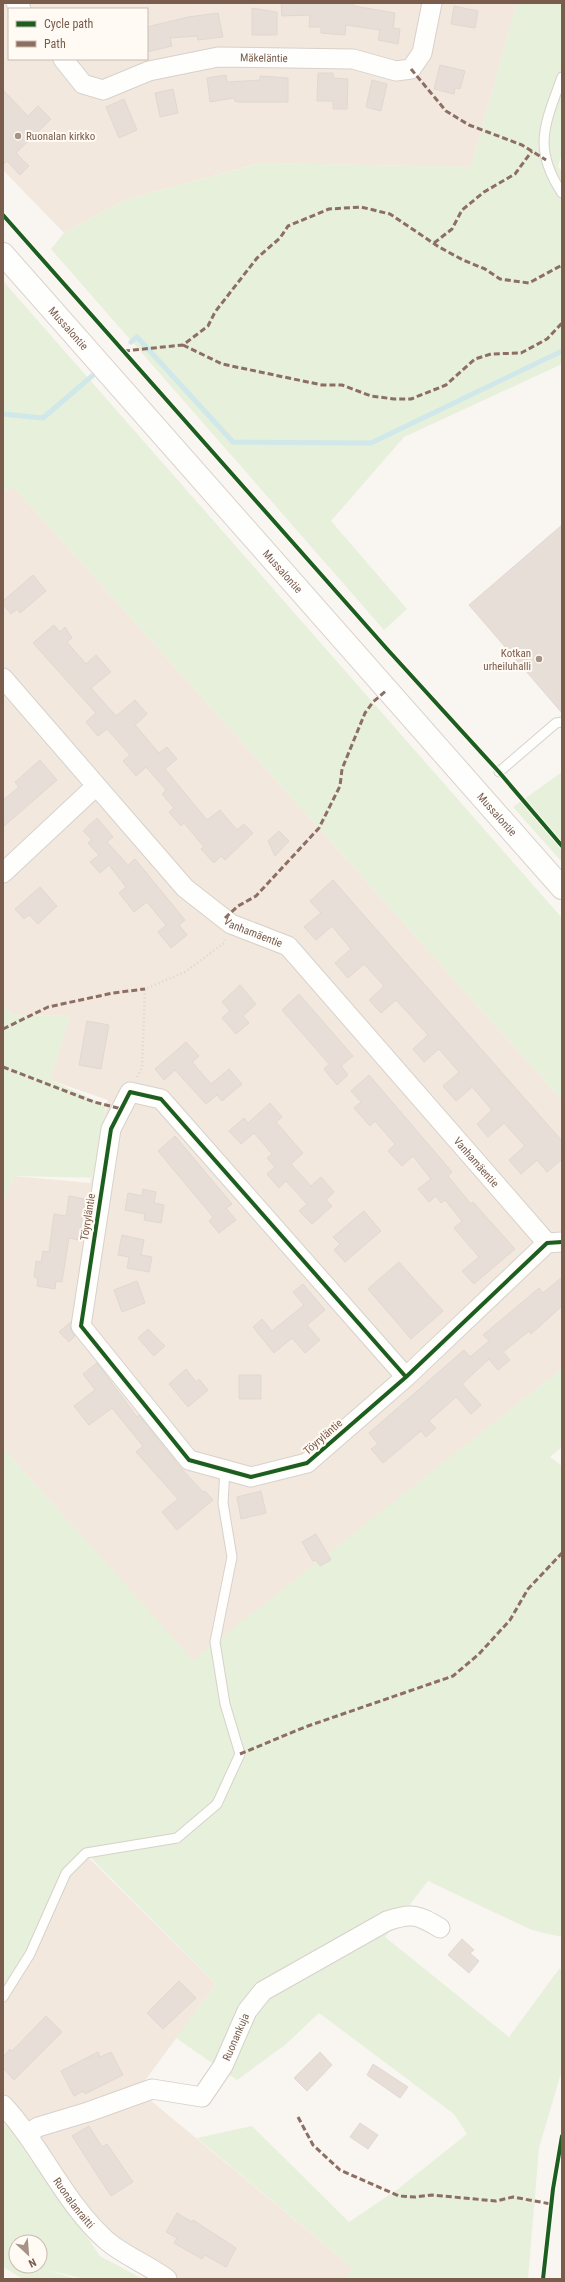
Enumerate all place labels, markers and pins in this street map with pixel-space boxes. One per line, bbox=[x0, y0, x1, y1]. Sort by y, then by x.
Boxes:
place label: Ruonalan kirkko bbox=[26, 130, 96, 143]
marker: Ruonalan kirkko bbox=[13, 131, 23, 141]
place label: Kotkan urheiluhalli bbox=[483, 647, 531, 673]
marker: Kotkan urheiluhalli bbox=[534, 654, 544, 664]

